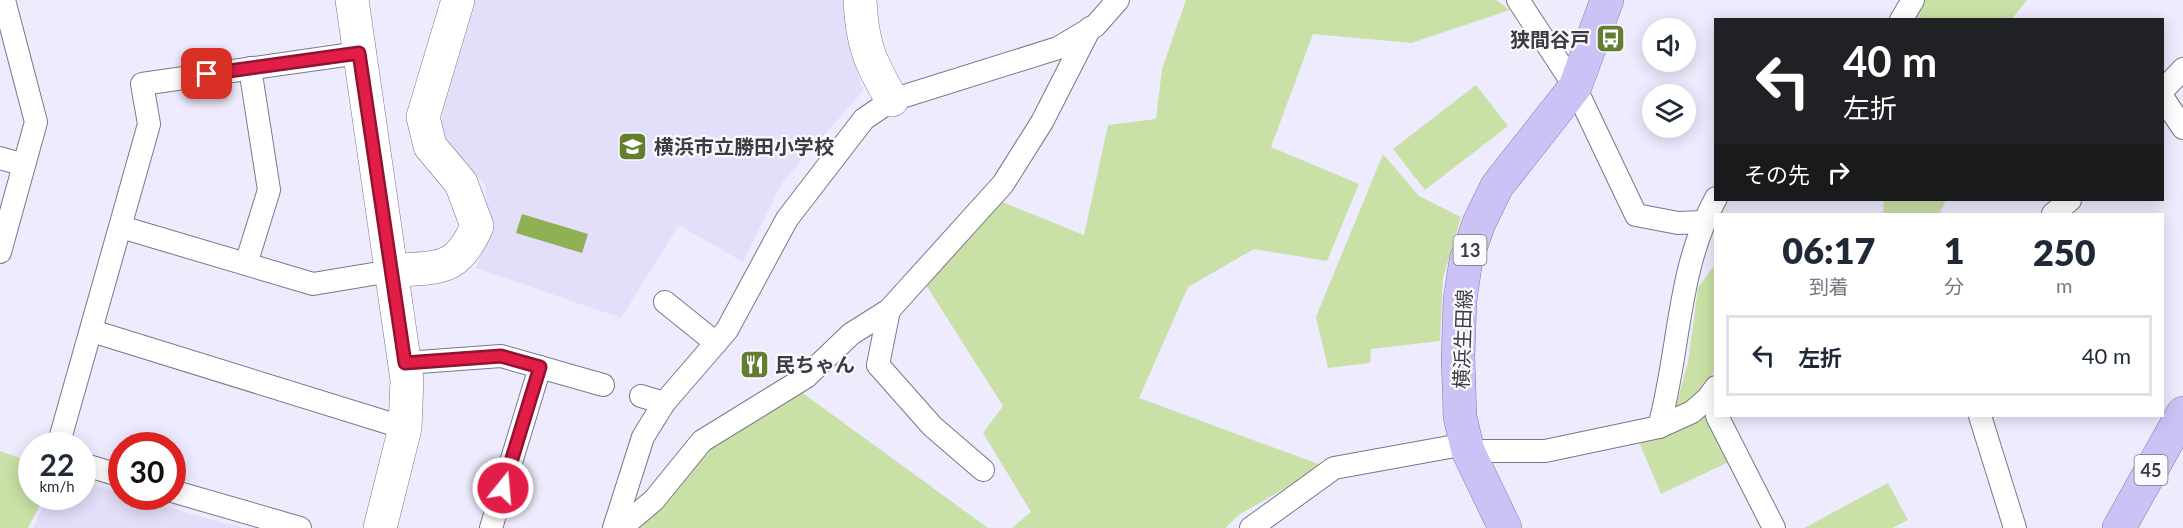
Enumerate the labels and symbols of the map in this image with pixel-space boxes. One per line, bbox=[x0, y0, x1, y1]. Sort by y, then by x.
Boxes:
bus stop icon: 狭間谷戸 bbox=[1595, 23, 1627, 55]
place label: 狭間谷戸 bbox=[1510, 27, 1590, 51]
pin bbox=[181, 48, 232, 99]
school or university icon: 横浜市立勝田小学校 bbox=[617, 130, 649, 162]
place label: 横浜市立勝田小学校 bbox=[654, 134, 834, 158]
road number: 13 bbox=[1454, 235, 1486, 265]
street label: 横浜生田線 bbox=[1448, 289, 1476, 389]
restaurant icon: 民ちゃん bbox=[738, 348, 770, 380]
place label: 民ちゃん bbox=[775, 352, 855, 376]
speed limit sign: 30 bbox=[108, 432, 186, 510]
road number: 45 bbox=[2134, 455, 2168, 485]
position arrow bbox=[471, 456, 535, 520]

